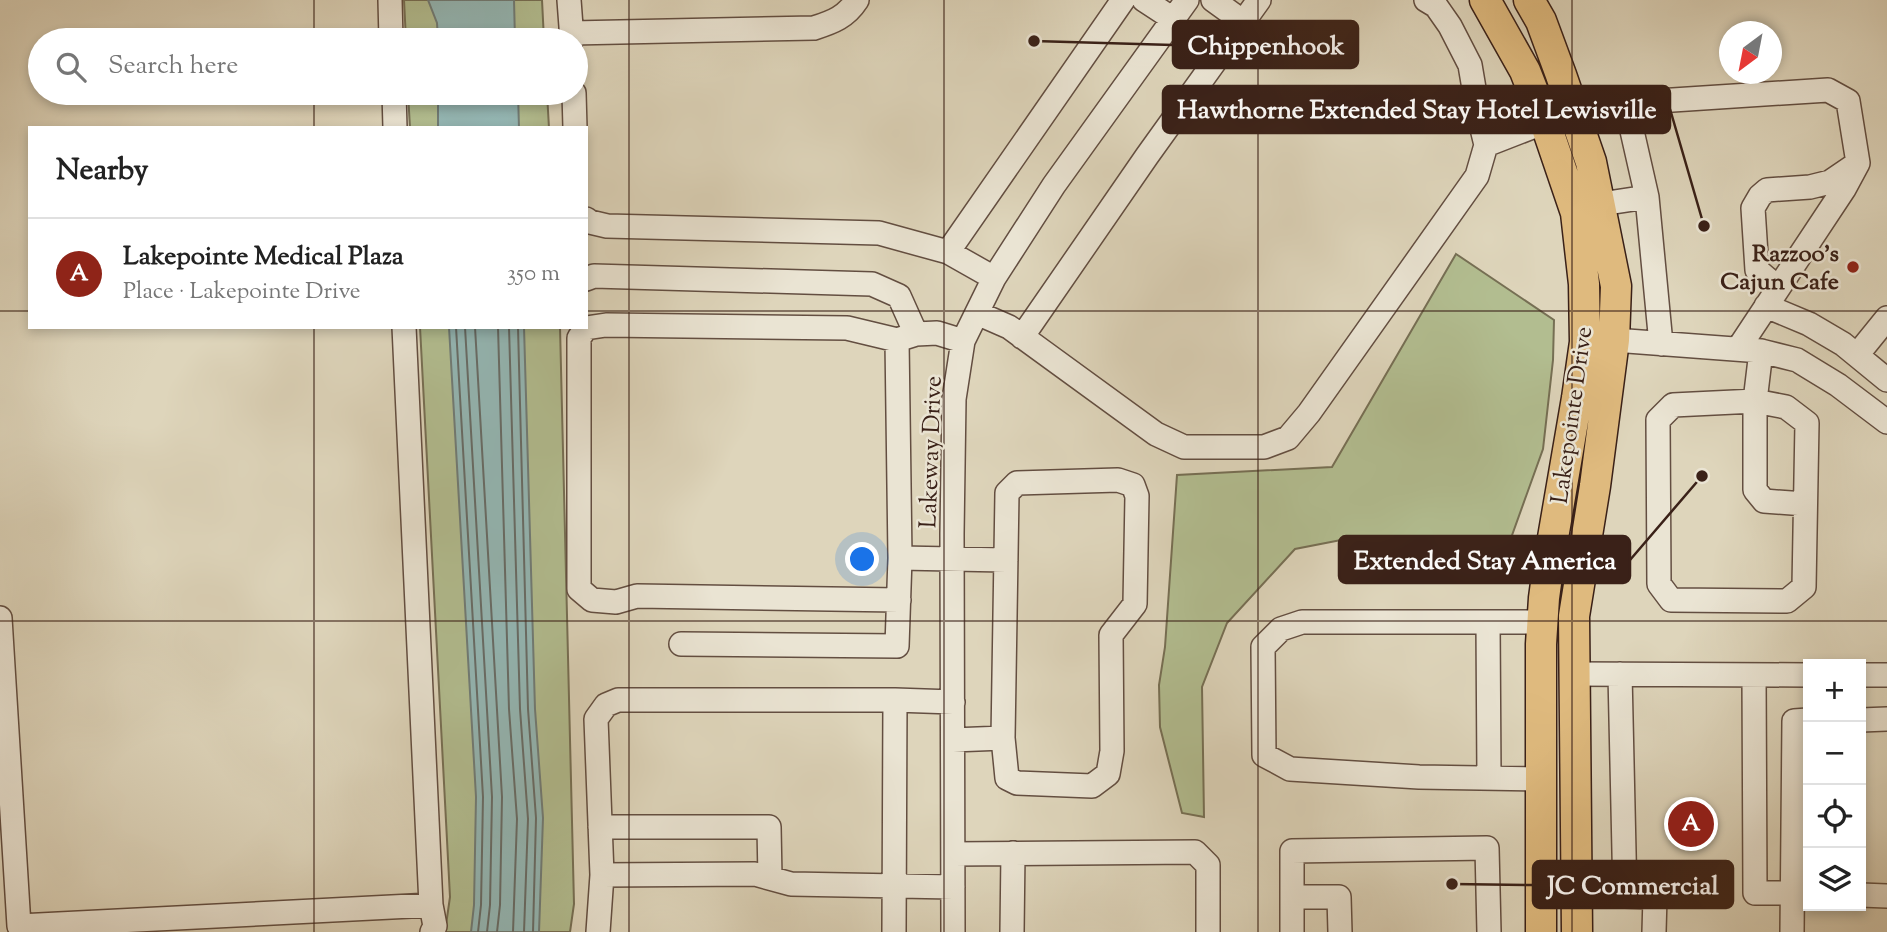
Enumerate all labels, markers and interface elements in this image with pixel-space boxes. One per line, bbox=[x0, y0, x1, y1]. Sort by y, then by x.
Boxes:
callout: Chippenhook bbox=[1173, 21, 1358, 68]
north arrow bbox=[1719, 21, 1782, 84]
search box bbox=[28, 28, 588, 105]
text: Chippenhook bbox=[1187, 29, 1345, 66]
icon: search bbox=[52, 48, 90, 86]
text: Search here bbox=[108, 48, 238, 85]
callout: Hawthorne Extended Stay Hotel Lewisville bbox=[1163, 86, 1670, 133]
text: Hawthorne Extended Stay Hotel Lewisville bbox=[1177, 93, 1657, 130]
text: Nearby bbox=[56, 150, 148, 193]
place label: Razzoo's Cajun Cafe bbox=[1720, 238, 1839, 300]
text: Lakepointe Medical Plaza bbox=[123, 239, 404, 276]
text: A bbox=[70, 258, 88, 291]
text: 350 m bbox=[507, 258, 560, 291]
marker: Razzoo's Cajun Cafe bbox=[1845, 259, 1861, 275]
text: Place · Lakepointe Drive bbox=[123, 276, 361, 309]
street label: Lakepointe Drive bbox=[1544, 325, 1602, 506]
street label: Lakeway Drive bbox=[912, 375, 952, 529]
callout: Extended Stay America bbox=[1339, 536, 1630, 583]
your location bbox=[845, 542, 879, 576]
text: Extended Stay America bbox=[1354, 544, 1616, 581]
map controls bbox=[1803, 659, 1866, 911]
button: + bbox=[1803, 659, 1866, 722]
button: − bbox=[1803, 722, 1866, 785]
button: locate bbox=[1803, 785, 1866, 848]
pin: A bbox=[1668, 798, 1714, 850]
button: layers bbox=[1803, 848, 1866, 911]
callout: JC Commercial bbox=[1533, 861, 1733, 908]
text: JC Commercial bbox=[1545, 869, 1719, 906]

